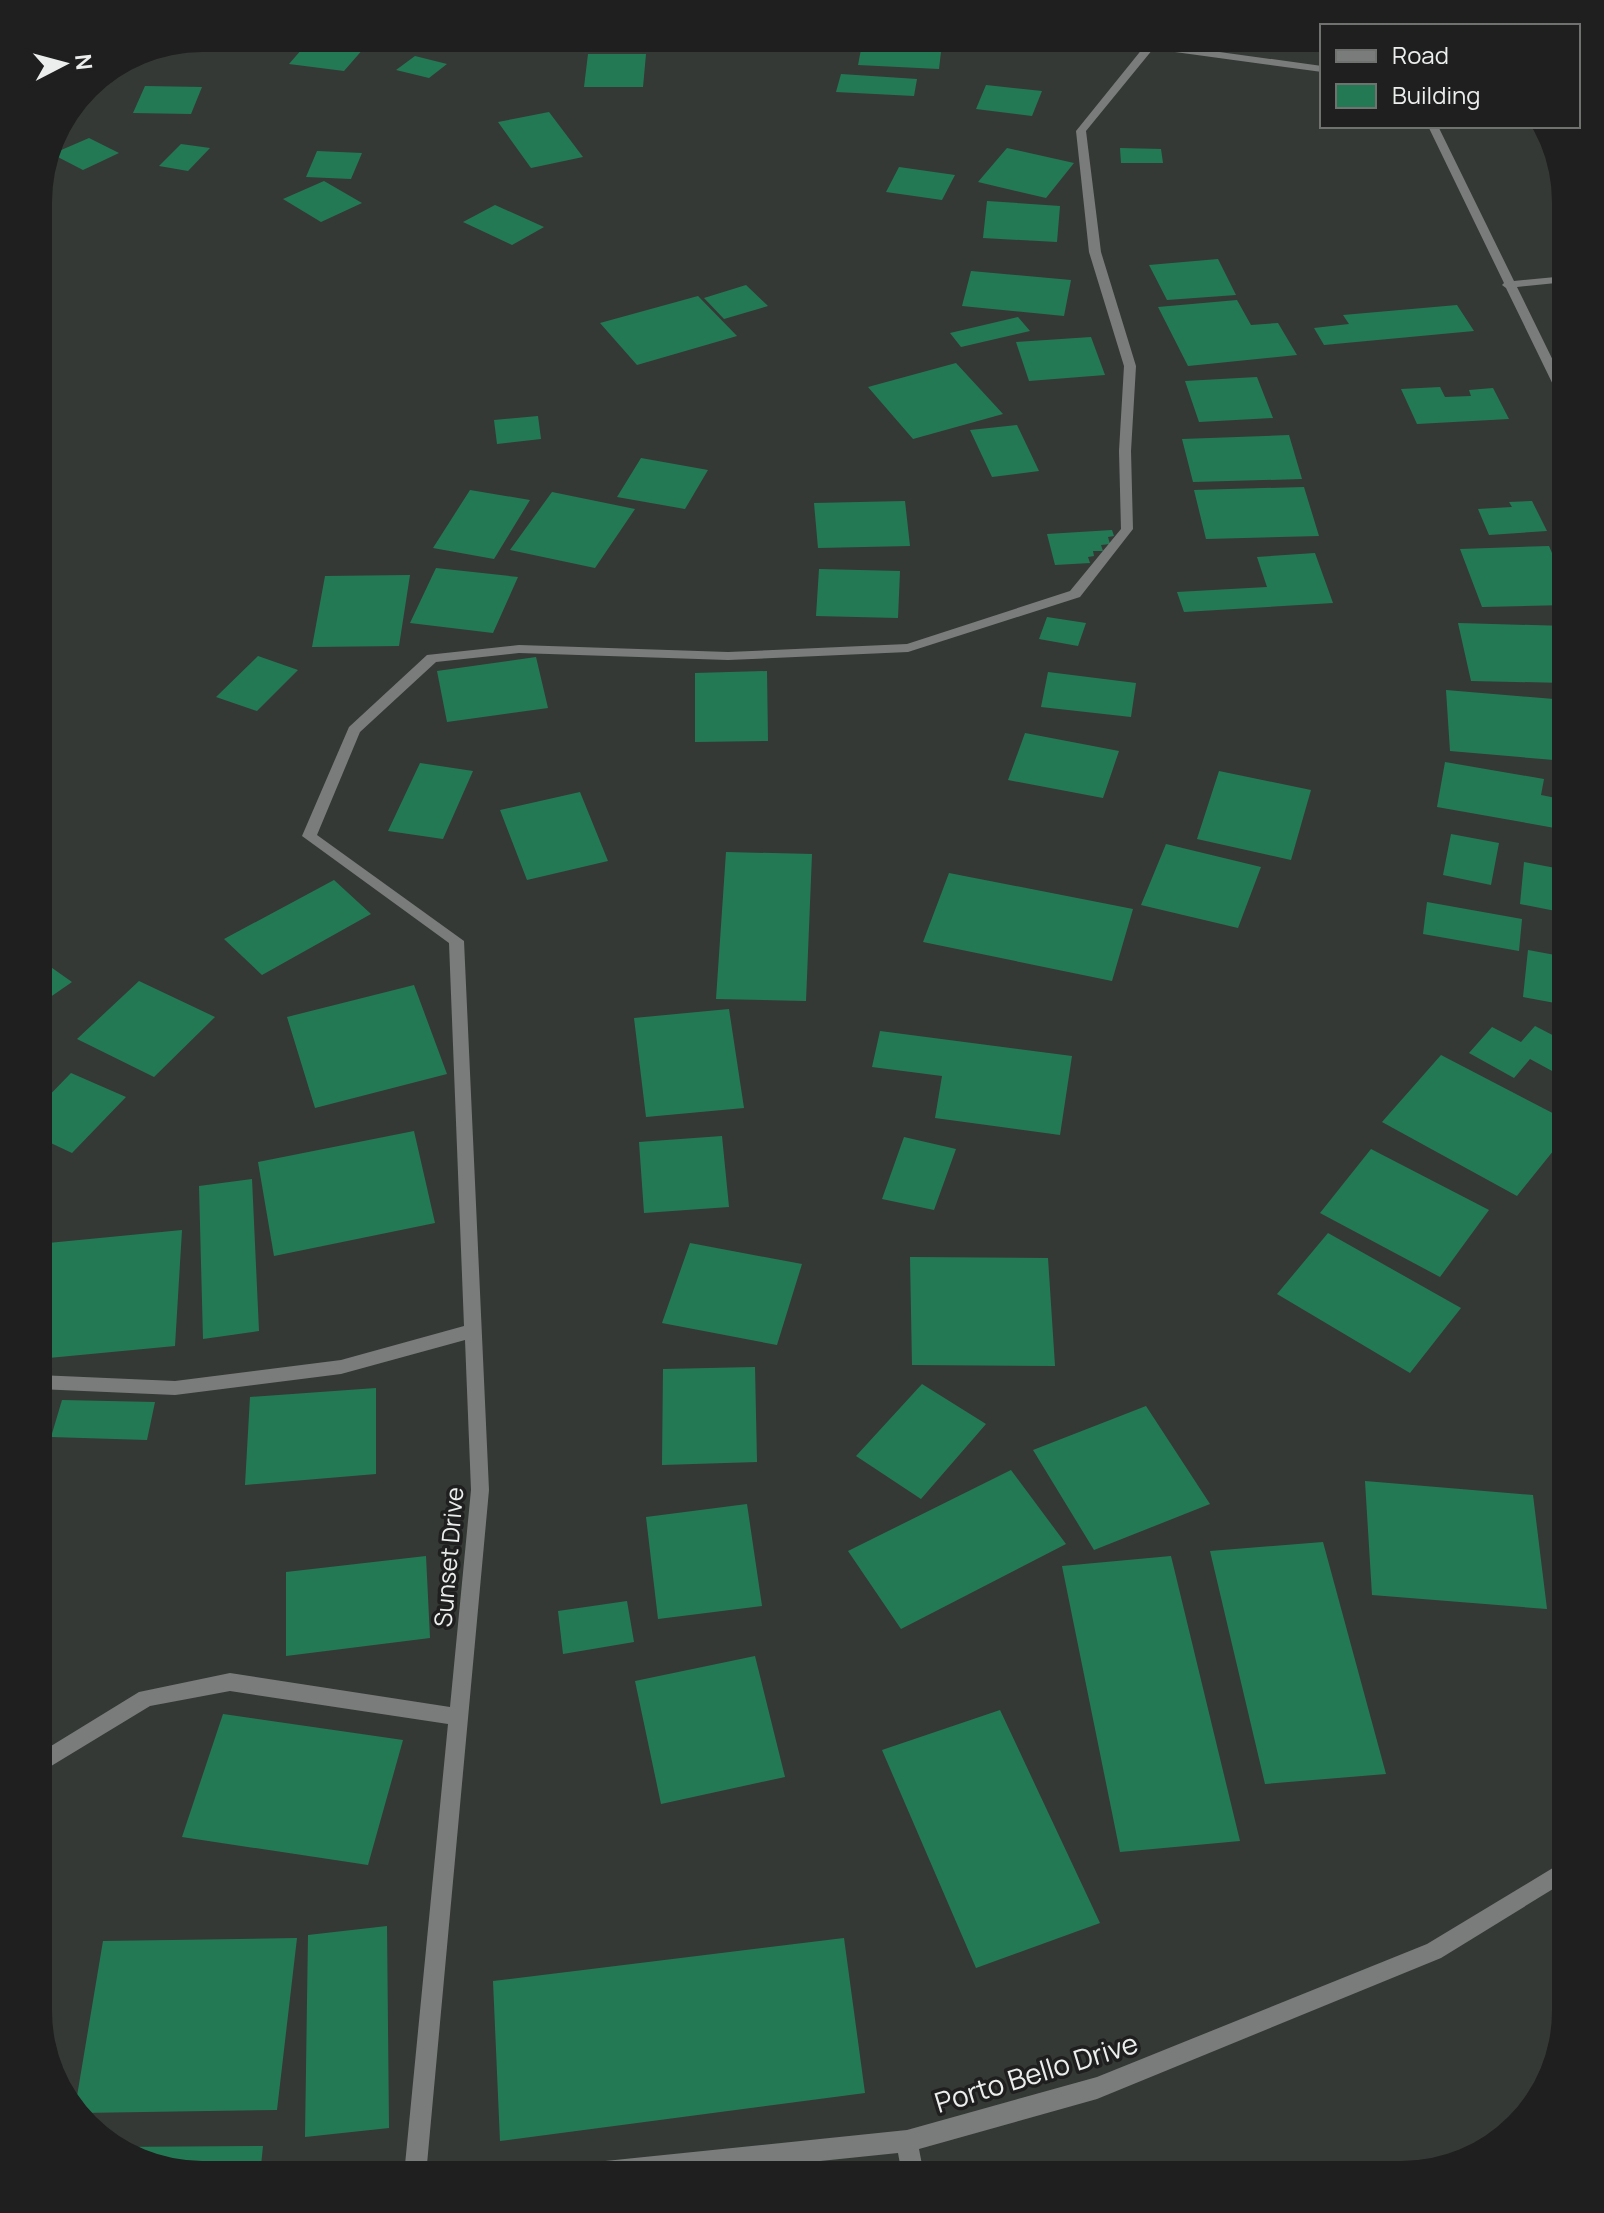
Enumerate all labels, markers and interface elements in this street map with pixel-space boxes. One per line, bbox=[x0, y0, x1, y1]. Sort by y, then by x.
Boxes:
north arrow bbox=[24, 24, 104, 104]
legend bbox=[1320, 24, 1580, 128]
text: Road bbox=[1392, 38, 1449, 71]
text: N bbox=[68, 52, 100, 71]
text: Building bbox=[1392, 78, 1480, 111]
street label: Sunset Drive bbox=[425, 1486, 471, 1628]
street label: Porto Bello Drive bbox=[930, 2023, 1142, 2121]

